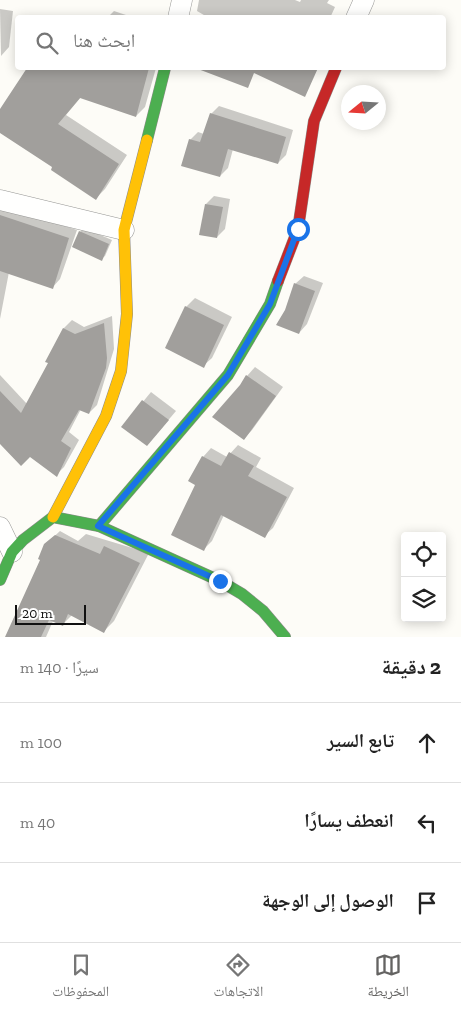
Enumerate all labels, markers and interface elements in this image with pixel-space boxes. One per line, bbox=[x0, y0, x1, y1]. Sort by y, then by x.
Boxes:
search box bbox=[15, 15, 446, 70]
icon: search bbox=[33, 29, 61, 57]
text: ابحث هنا bbox=[73, 29, 135, 52]
north arrow bbox=[341, 85, 386, 130]
route start bbox=[287, 218, 310, 241]
map controls bbox=[401, 532, 446, 622]
button: locate bbox=[401, 532, 446, 577]
route end bbox=[209, 570, 232, 593]
button: layers bbox=[401, 577, 446, 622]
scale bar bbox=[15, 602, 86, 625]
text: 20 m bbox=[22, 605, 53, 622]
text: 2 دقيقة bbox=[382, 654, 441, 679]
text: سيرًا · 140 m bbox=[20, 658, 99, 677]
text: تابع السير bbox=[327, 729, 394, 752]
icon: ahead bbox=[413, 729, 441, 757]
text: 100 m bbox=[20, 733, 62, 752]
text: انعطف يسارًا bbox=[304, 809, 394, 832]
icon: left bbox=[413, 809, 441, 837]
text: 40 m bbox=[20, 813, 55, 832]
text: الوصول إلى الوجهة bbox=[262, 889, 394, 912]
icon: arrive bbox=[413, 889, 441, 917]
tab: المحفوظات bbox=[52, 951, 109, 1005]
tab: الاتجاهات bbox=[214, 951, 263, 1005]
tab: الخريطة bbox=[368, 951, 409, 1005]

